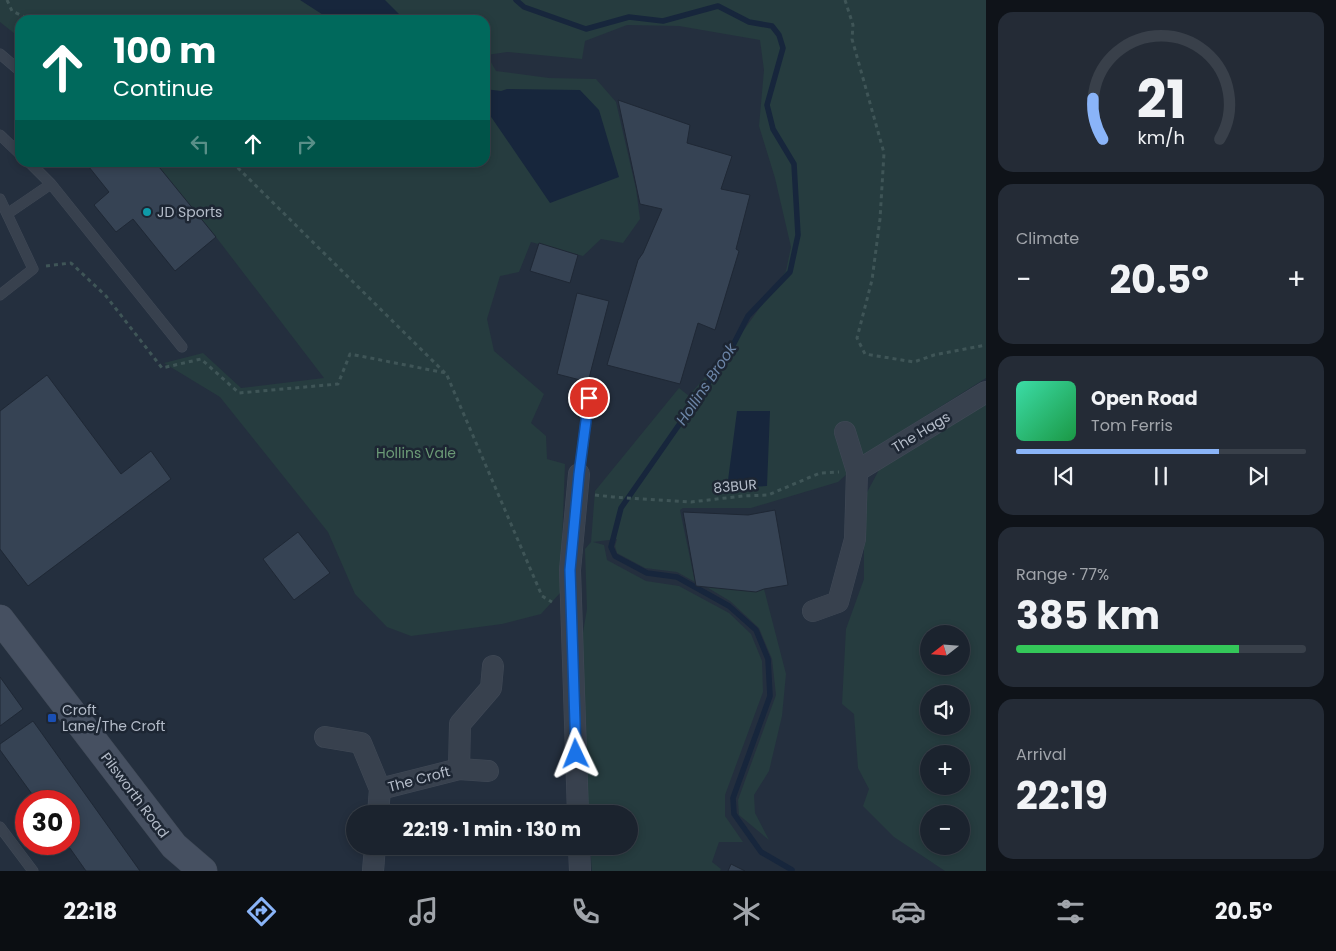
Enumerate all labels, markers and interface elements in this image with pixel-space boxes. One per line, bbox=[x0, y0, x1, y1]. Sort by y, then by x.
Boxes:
text: 100 m bbox=[113, 26, 216, 75]
icon: ahead bbox=[30, 35, 95, 100]
text: 21 bbox=[1136, 63, 1186, 136]
text: Continue bbox=[113, 73, 213, 104]
text: km/h bbox=[1137, 125, 1185, 150]
icon: left bbox=[186, 130, 214, 158]
icon: ahead bbox=[239, 130, 267, 158]
icon: right bbox=[292, 130, 320, 158]
place label: JD Sports bbox=[157, 202, 222, 222]
marker: JD Sports bbox=[141, 206, 153, 218]
text: Climate bbox=[1016, 227, 1079, 250]
text: 20.5° bbox=[1109, 253, 1209, 306]
text: − bbox=[1016, 260, 1031, 299]
text: + bbox=[1287, 260, 1306, 299]
water label: Hollins Brook bbox=[671, 338, 742, 429]
pin bbox=[568, 377, 610, 419]
icon: arrive bbox=[575, 384, 603, 412]
text: Open Road bbox=[1091, 385, 1198, 412]
street label: The Hags bbox=[888, 407, 954, 457]
text: Tom Ferris bbox=[1091, 414, 1173, 437]
park label: Hollins Vale bbox=[376, 443, 456, 463]
icon: previous bbox=[1050, 462, 1078, 490]
icon: pause bbox=[1147, 462, 1175, 490]
icon: next bbox=[1244, 462, 1272, 490]
street label: 83BUR bbox=[712, 474, 758, 498]
text: Range · 77% bbox=[1016, 563, 1109, 586]
text: 385 km bbox=[1016, 589, 1160, 642]
north arrow bbox=[920, 625, 970, 675]
map controls bbox=[920, 625, 970, 855]
button: sound bbox=[920, 685, 970, 735]
place label: Croft Lane/The Croft bbox=[62, 700, 165, 736]
marker: Croft Lane/The Croft bbox=[46, 712, 58, 724]
position arrow bbox=[549, 727, 601, 779]
text: Arrival bbox=[1016, 743, 1066, 766]
button: + bbox=[920, 745, 970, 795]
street label: Pilsworth Road bbox=[96, 748, 174, 842]
street label: The Croft bbox=[386, 761, 452, 797]
text: 22:19 bbox=[1016, 769, 1108, 822]
speed limit sign: 30 bbox=[15, 790, 80, 855]
button: − bbox=[920, 805, 970, 855]
text: 22:19 · 1 min · 130 m bbox=[403, 816, 581, 843]
icon: directions bbox=[244, 894, 279, 929]
icon: music bbox=[406, 894, 441, 929]
icon: phone bbox=[568, 894, 603, 929]
icon: climate bbox=[729, 894, 764, 929]
icon: car bbox=[891, 894, 926, 929]
icon: filters bbox=[1053, 894, 1088, 929]
text: 22:18 bbox=[63, 896, 117, 927]
text: 20.5° bbox=[1215, 896, 1272, 927]

